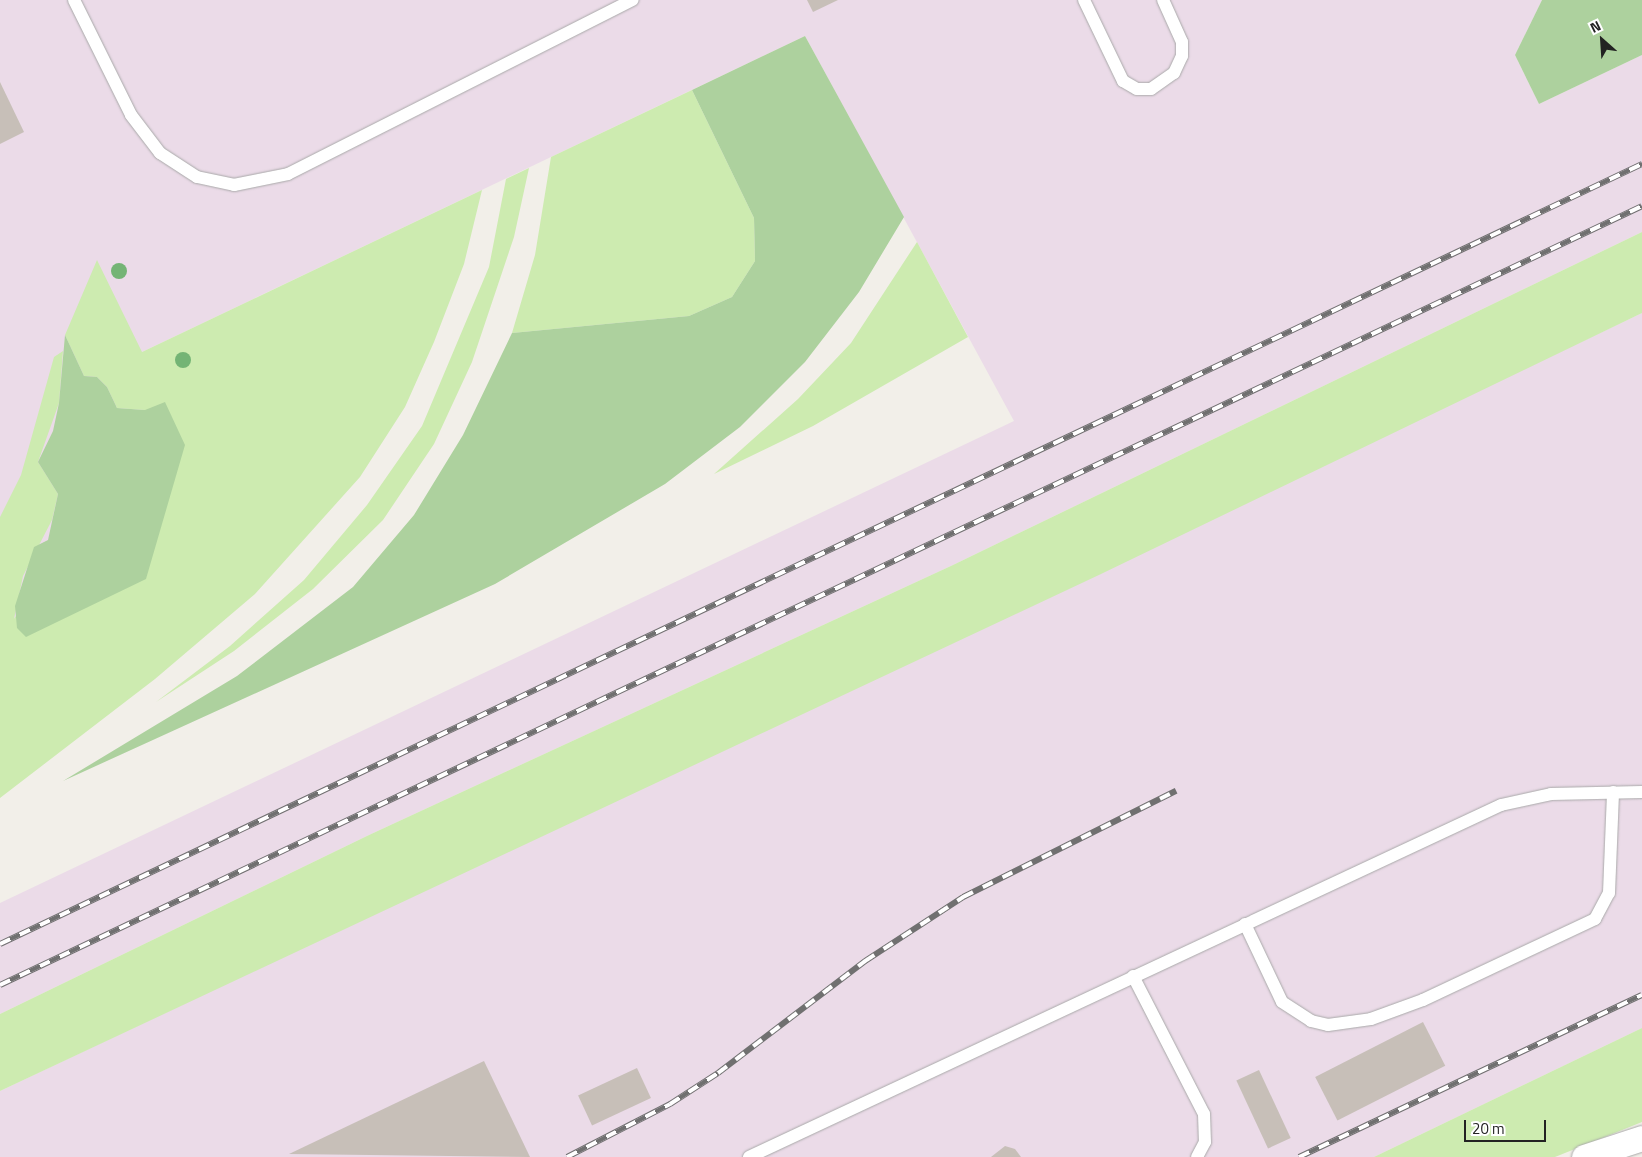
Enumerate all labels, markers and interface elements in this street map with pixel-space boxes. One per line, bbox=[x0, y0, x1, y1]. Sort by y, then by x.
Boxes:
north arrow bbox=[1577, 15, 1627, 65]
text: N bbox=[1586, 15, 1604, 38]
scale bar bbox=[1467, 1110, 1550, 1142]
text: 20 m bbox=[1472, 1117, 1505, 1140]

